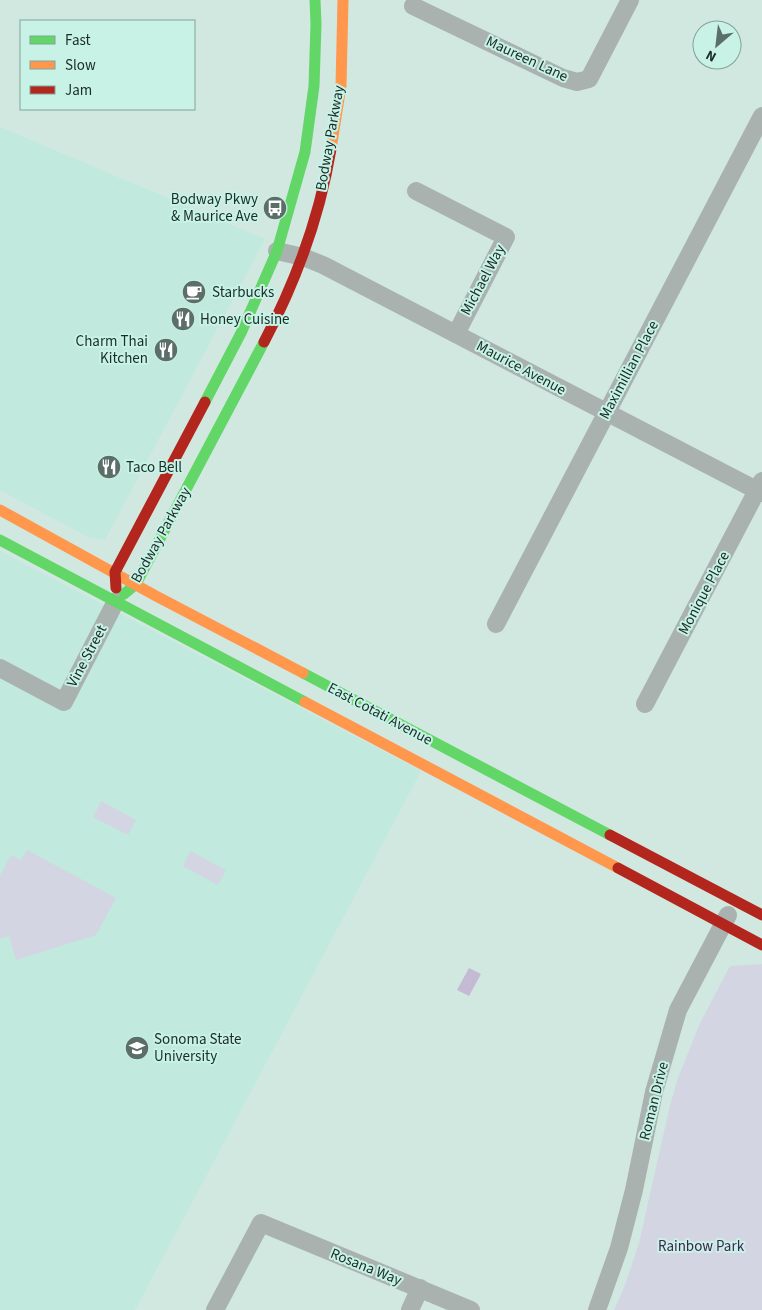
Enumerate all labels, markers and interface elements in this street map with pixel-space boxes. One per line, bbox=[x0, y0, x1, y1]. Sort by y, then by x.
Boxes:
legend bbox=[20, 20, 195, 110]
north arrow bbox=[692, 20, 742, 70]
text: Fast bbox=[65, 30, 91, 51]
street label: Maureen Lane bbox=[483, 31, 571, 87]
text: N bbox=[703, 45, 720, 67]
text: Slow bbox=[65, 55, 96, 76]
text: Jam bbox=[65, 80, 92, 101]
street label: Bodway Parkway bbox=[310, 84, 350, 192]
place label: Bodway Pkwy & Maurice Ave bbox=[171, 189, 258, 227]
bus stop icon: Bodway Pkwy & Maurice Ave bbox=[262, 195, 288, 221]
street label: Michael Way bbox=[456, 241, 510, 319]
cafe icon: Starbucks bbox=[181, 279, 207, 305]
place label: Starbucks bbox=[212, 282, 274, 303]
restaurant icon: Honey Cuisine bbox=[170, 306, 196, 332]
place label: Honey Cuisine bbox=[200, 309, 290, 330]
street label: Maximillian Place bbox=[594, 317, 664, 423]
place label: Charm Thai Kitchen bbox=[76, 331, 148, 369]
street label: Maurice Avenue bbox=[472, 336, 570, 400]
restaurant icon: Charm Thai Kitchen bbox=[153, 337, 179, 363]
restaurant icon: Taco Bell bbox=[96, 454, 122, 480]
place label: Taco Bell bbox=[126, 457, 182, 478]
street label: Bodway Parkway bbox=[126, 483, 196, 587]
street label: Monique Place bbox=[673, 548, 735, 638]
street label: Vine Street bbox=[62, 621, 112, 691]
street label: East Cotati Avenue bbox=[324, 677, 436, 751]
place label: Sonoma State University bbox=[154, 1029, 242, 1067]
school or university icon: Sonoma State University bbox=[124, 1035, 150, 1061]
street label: Roman Drive bbox=[634, 1060, 674, 1142]
park label: Rainbow Park bbox=[658, 1236, 745, 1257]
street label: Rosana Way bbox=[327, 1243, 405, 1291]

